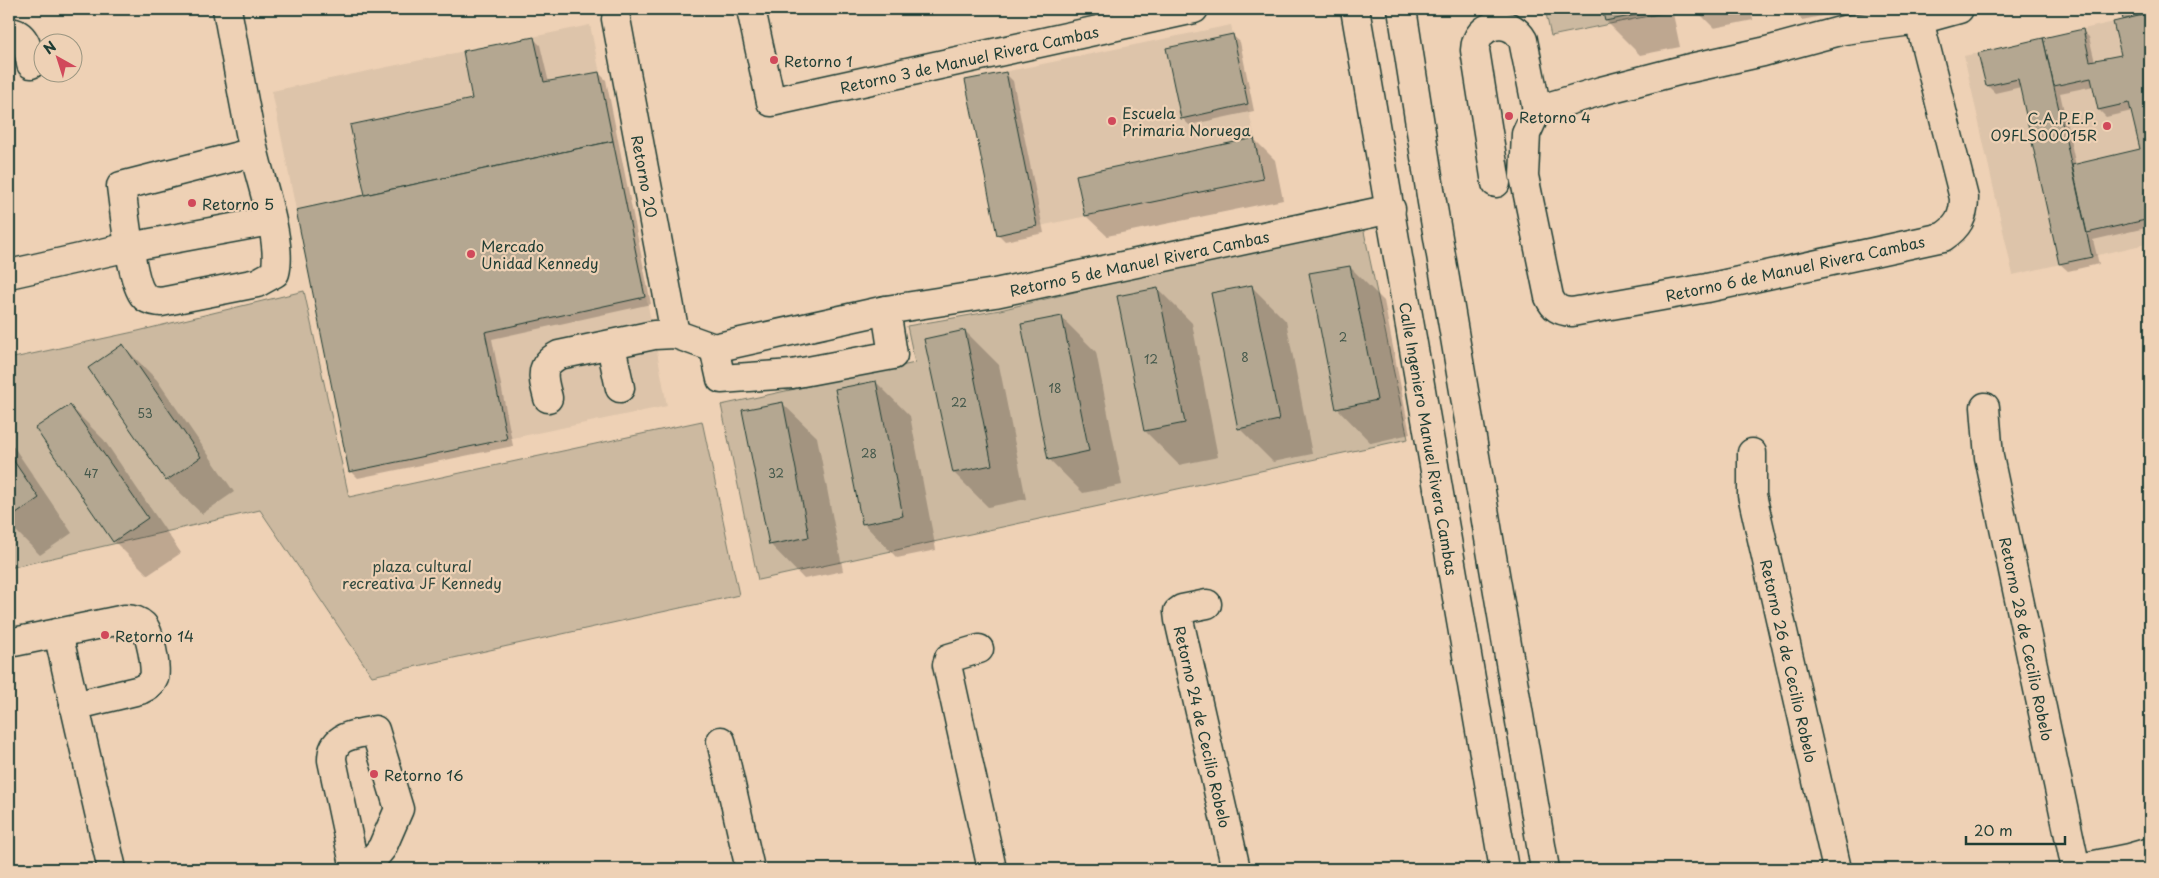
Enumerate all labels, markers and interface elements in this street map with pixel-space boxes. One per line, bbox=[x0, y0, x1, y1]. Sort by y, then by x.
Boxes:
street label: Retorno 3 de Manuel Rivera Cambas bbox=[838, 19, 1101, 98]
north arrow bbox=[32, 32, 82, 82]
text: N bbox=[39, 36, 60, 59]
place label: Retorno 1 bbox=[784, 49, 853, 72]
marker: Retorno 1 bbox=[768, 54, 780, 66]
place label: Escuela Primaria Noruega bbox=[1122, 101, 1250, 141]
place label: Retorno 4 bbox=[1519, 105, 1591, 128]
place label: C.A.P.E.P. 09FLS00015R bbox=[1990, 106, 2097, 146]
marker: Retorno 4 bbox=[1503, 110, 1515, 122]
marker: Escuela Primaria Noruega bbox=[1106, 115, 1118, 127]
marker: C.A.P.E.P. 09FLS00015R bbox=[2101, 120, 2113, 132]
street label: Retorno 20 bbox=[626, 133, 664, 219]
place label: Retorno 5 bbox=[202, 192, 274, 215]
marker: Retorno 5 bbox=[186, 197, 198, 209]
street label: Retorno 5 de Manuel Rivera Cambas bbox=[1008, 224, 1271, 301]
street label: Retorno 6 de Manuel Rivera Cambas bbox=[1663, 229, 1927, 307]
place label: Mercado Unidad Kennedy bbox=[481, 234, 599, 274]
marker: Mercado Unidad Kennedy bbox=[465, 248, 477, 260]
street label: Calle Ingeniero Manuel Rivera Cambas bbox=[1394, 300, 1464, 577]
house number: 2 bbox=[1339, 328, 1347, 346]
house number: 8 bbox=[1241, 348, 1249, 366]
house number: 12 bbox=[1144, 350, 1158, 368]
house number: 18 bbox=[1049, 379, 1061, 397]
house number: 22 bbox=[951, 393, 967, 411]
house number: 53 bbox=[137, 404, 153, 422]
house number: 28 bbox=[861, 444, 877, 462]
house number: 47 bbox=[84, 464, 99, 482]
house number: 32 bbox=[768, 464, 784, 482]
street label: Retorno 28 de Cecilio Robelo bbox=[1995, 535, 2060, 743]
park label: plaza cultural recreativa JF Kennedy bbox=[342, 554, 502, 594]
street label: Retorno 26 de Cecilio Robelo bbox=[1755, 557, 1824, 765]
street label: Retorno 24 de Cecilio Robelo bbox=[1169, 623, 1238, 830]
place label: Retorno 14 bbox=[115, 624, 194, 647]
marker: Retorno 14 bbox=[99, 629, 111, 641]
place label: Retorno 16 bbox=[384, 763, 464, 786]
marker: Retorno 16 bbox=[368, 768, 380, 780]
scale bar bbox=[1966, 813, 2065, 845]
text: 20 m bbox=[1974, 818, 2013, 841]

